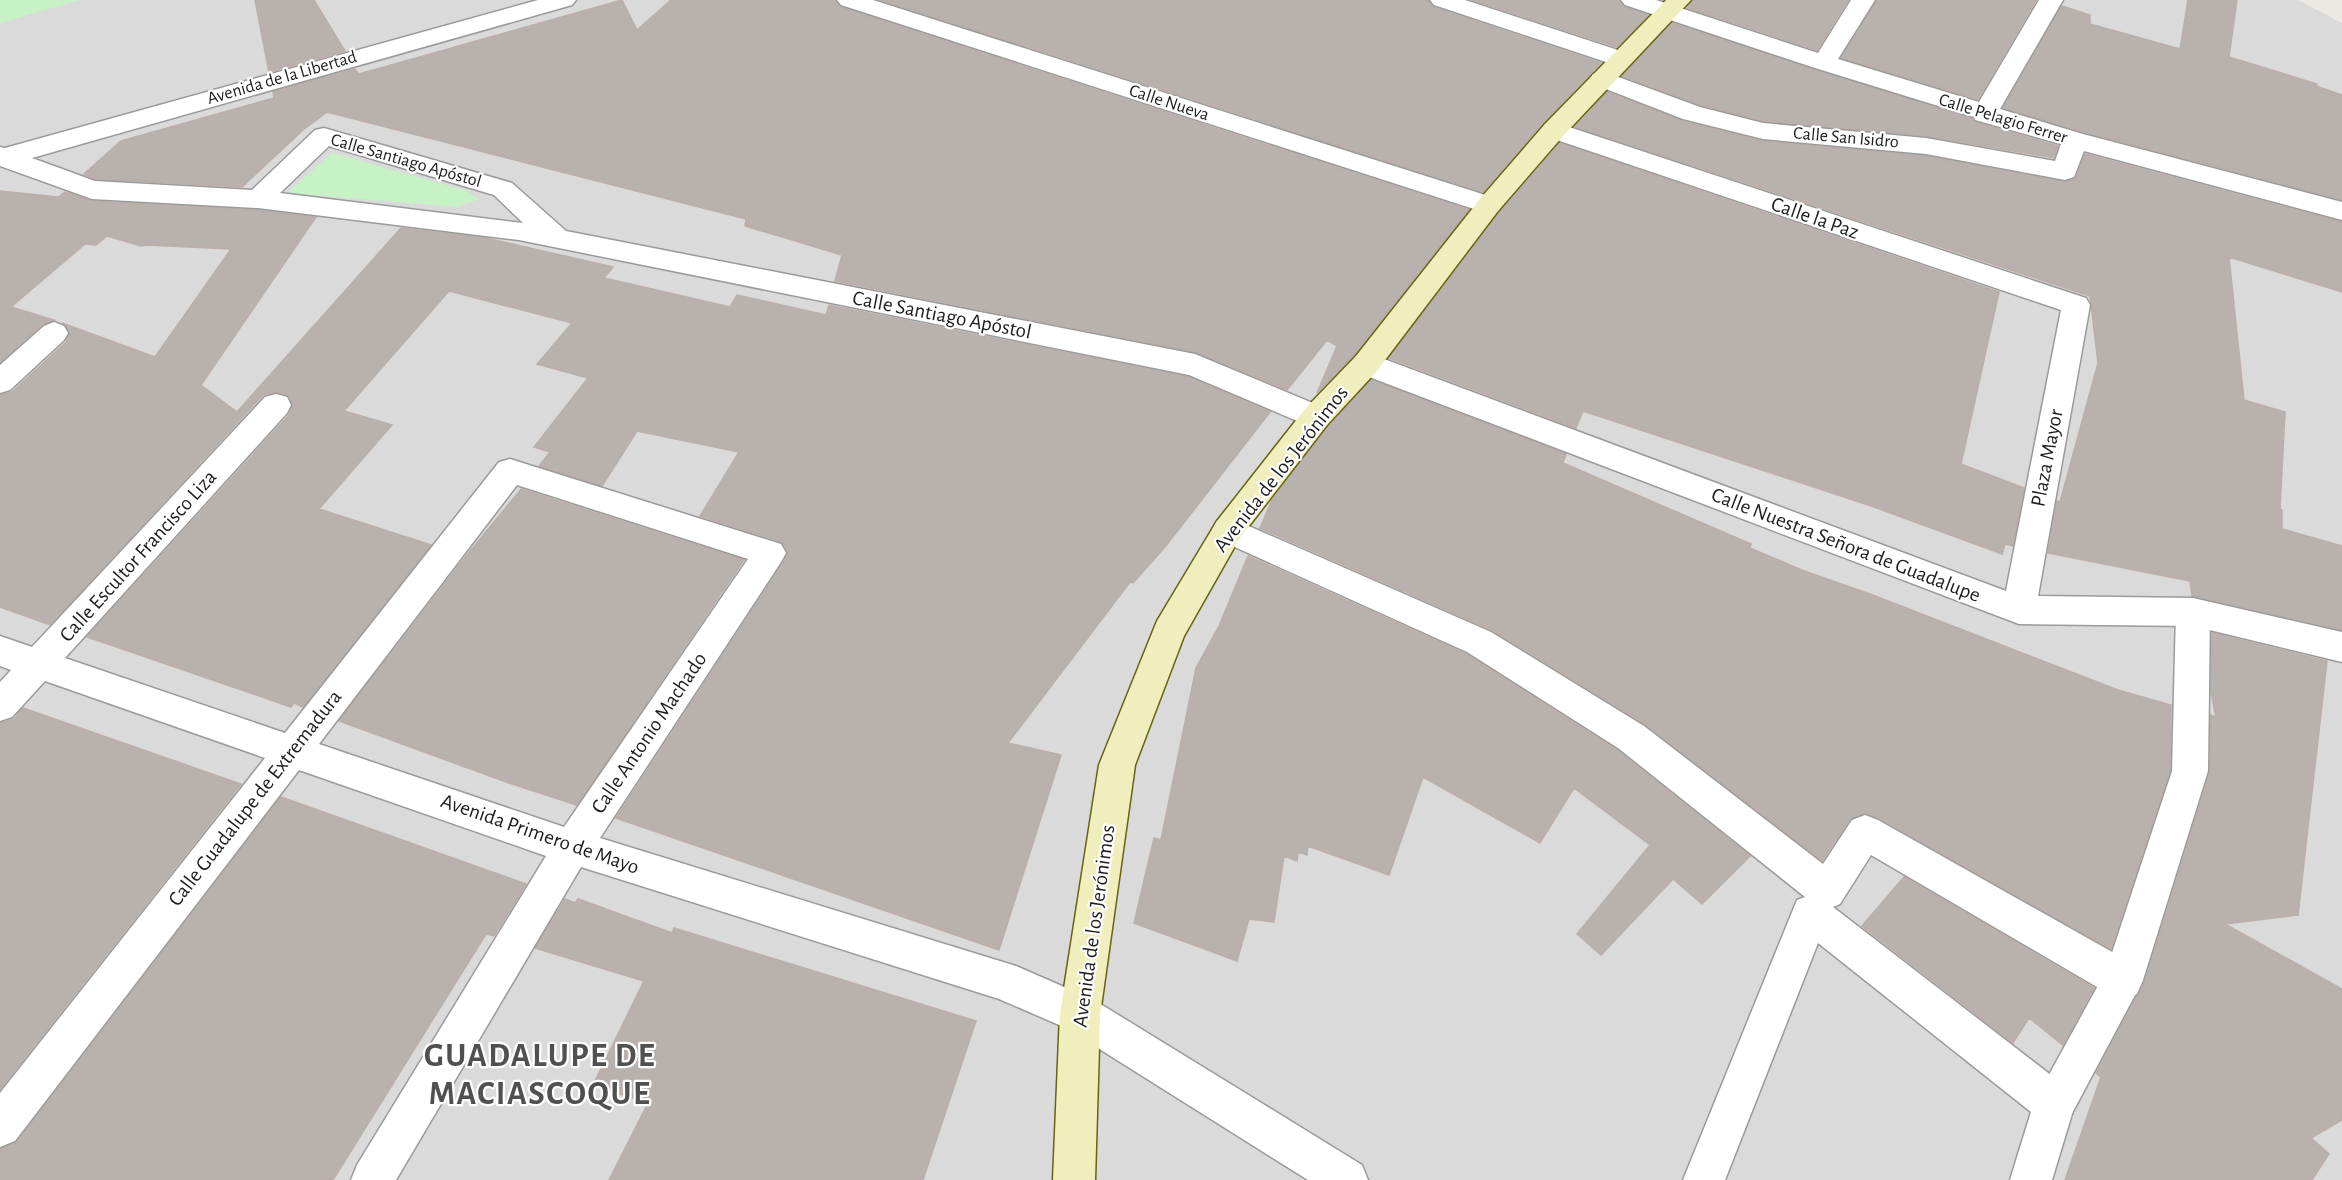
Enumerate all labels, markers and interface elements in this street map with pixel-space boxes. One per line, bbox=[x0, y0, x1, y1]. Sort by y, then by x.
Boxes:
street label: Avenida de la Libertad bbox=[205, 48, 359, 108]
street label: Calle Nueva bbox=[1127, 82, 1211, 124]
street label: Calle Pelagio Ferrer bbox=[1936, 91, 2070, 147]
street label: Calle San Isidro bbox=[1793, 124, 1900, 152]
street label: Calle Santiago Apóstol bbox=[329, 131, 483, 191]
street label: Calle la Paz bbox=[1768, 193, 1862, 243]
street label: Calle Santiago Apóstol bbox=[851, 287, 1033, 343]
street label: Avenida de los Jerónimos bbox=[1210, 382, 1352, 556]
street label: Plaza Mayor bbox=[2027, 407, 2067, 509]
street label: Calle Escultor Francisco Liza bbox=[56, 466, 221, 646]
street label: Calle Nuestra Señora de Guadalupe bbox=[1709, 484, 1983, 606]
street label: Calle Antonio Machado bbox=[587, 649, 711, 817]
street label: Calle Guadalupe de Extremadura bbox=[164, 686, 346, 910]
street label: Avenida Primero de Mayo bbox=[438, 790, 642, 878]
street label: Avenida de los Jerónimos bbox=[1069, 823, 1119, 1029]
district label: GUADALUPE DE MACIASCOQUE bbox=[424, 1040, 656, 1111]

